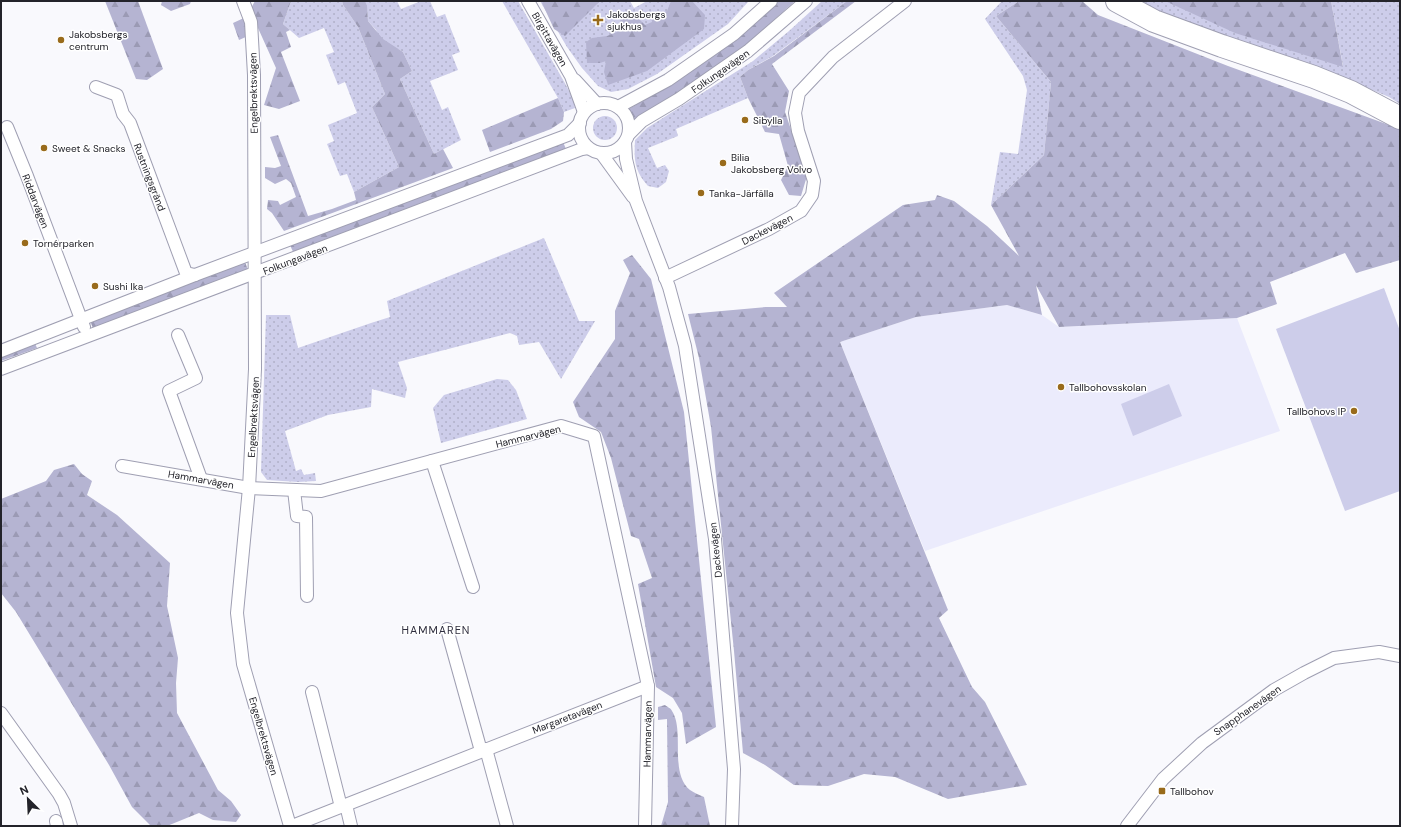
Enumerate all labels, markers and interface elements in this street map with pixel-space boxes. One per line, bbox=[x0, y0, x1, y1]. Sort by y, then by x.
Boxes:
place label: Jakobsbergs sjukhus bbox=[607, 8, 665, 33]
street label: Birgittavägen bbox=[529, 10, 570, 69]
marker: Jakobsbergs sjukhus bbox=[592, 14, 604, 26]
place label: Jakobsbergs centrum bbox=[69, 28, 127, 53]
marker: Jakobsbergs centrum bbox=[56, 35, 66, 45]
street label: Folkungavägen bbox=[689, 46, 752, 96]
street label: Engelbrektsvägen bbox=[246, 52, 261, 134]
place label: Sibylla bbox=[753, 114, 783, 127]
marker: Sibylla bbox=[740, 115, 750, 125]
street label: Rustningsgränd bbox=[131, 141, 168, 213]
place label: Sweet & Snacks bbox=[52, 142, 125, 155]
marker: Sweet & Snacks bbox=[39, 143, 49, 153]
place label: Bilia Jakobsberg Volvo bbox=[731, 151, 812, 176]
marker: Bilia Jakobsberg Volvo bbox=[718, 158, 728, 168]
street label: Riddarvägen bbox=[19, 172, 52, 230]
place label: Tanka-Järfälla bbox=[709, 187, 774, 200]
marker: Tanka-Järfälla bbox=[696, 188, 706, 198]
street label: Dackevägen bbox=[740, 211, 795, 248]
place label: Tornérparken bbox=[33, 237, 94, 250]
marker: Tornérparken bbox=[20, 238, 30, 248]
street label: Folkungavägen bbox=[261, 241, 329, 278]
place label: Sushi Ika bbox=[103, 280, 143, 293]
marker: Sushi Ika bbox=[90, 281, 100, 291]
street label: Engelbrektsvägen bbox=[245, 376, 262, 458]
place label: Tallbohovsskolan bbox=[1069, 381, 1147, 394]
marker: Tallbohovsskolan bbox=[1056, 382, 1066, 392]
place label: Tallbohovs IP bbox=[1287, 405, 1346, 418]
marker: Tallbohovs IP bbox=[1349, 406, 1359, 416]
street label: Hammarvägen bbox=[494, 422, 562, 451]
street label: Hammarvägen bbox=[167, 467, 235, 492]
street label: Dackevägen bbox=[706, 521, 725, 578]
district label: HAMMAREN bbox=[402, 623, 470, 637]
street label: Snapphanevägen bbox=[1211, 682, 1284, 738]
street label: Engelbrektsvägen bbox=[246, 695, 281, 777]
street label: Margaretavägen bbox=[530, 698, 604, 737]
street label: Hammarvägen bbox=[640, 700, 655, 767]
north arrow bbox=[8, 779, 48, 819]
text: N bbox=[17, 782, 30, 798]
place label: Tallbohov bbox=[1170, 785, 1214, 798]
marker: Tallbohov bbox=[1157, 786, 1167, 796]

